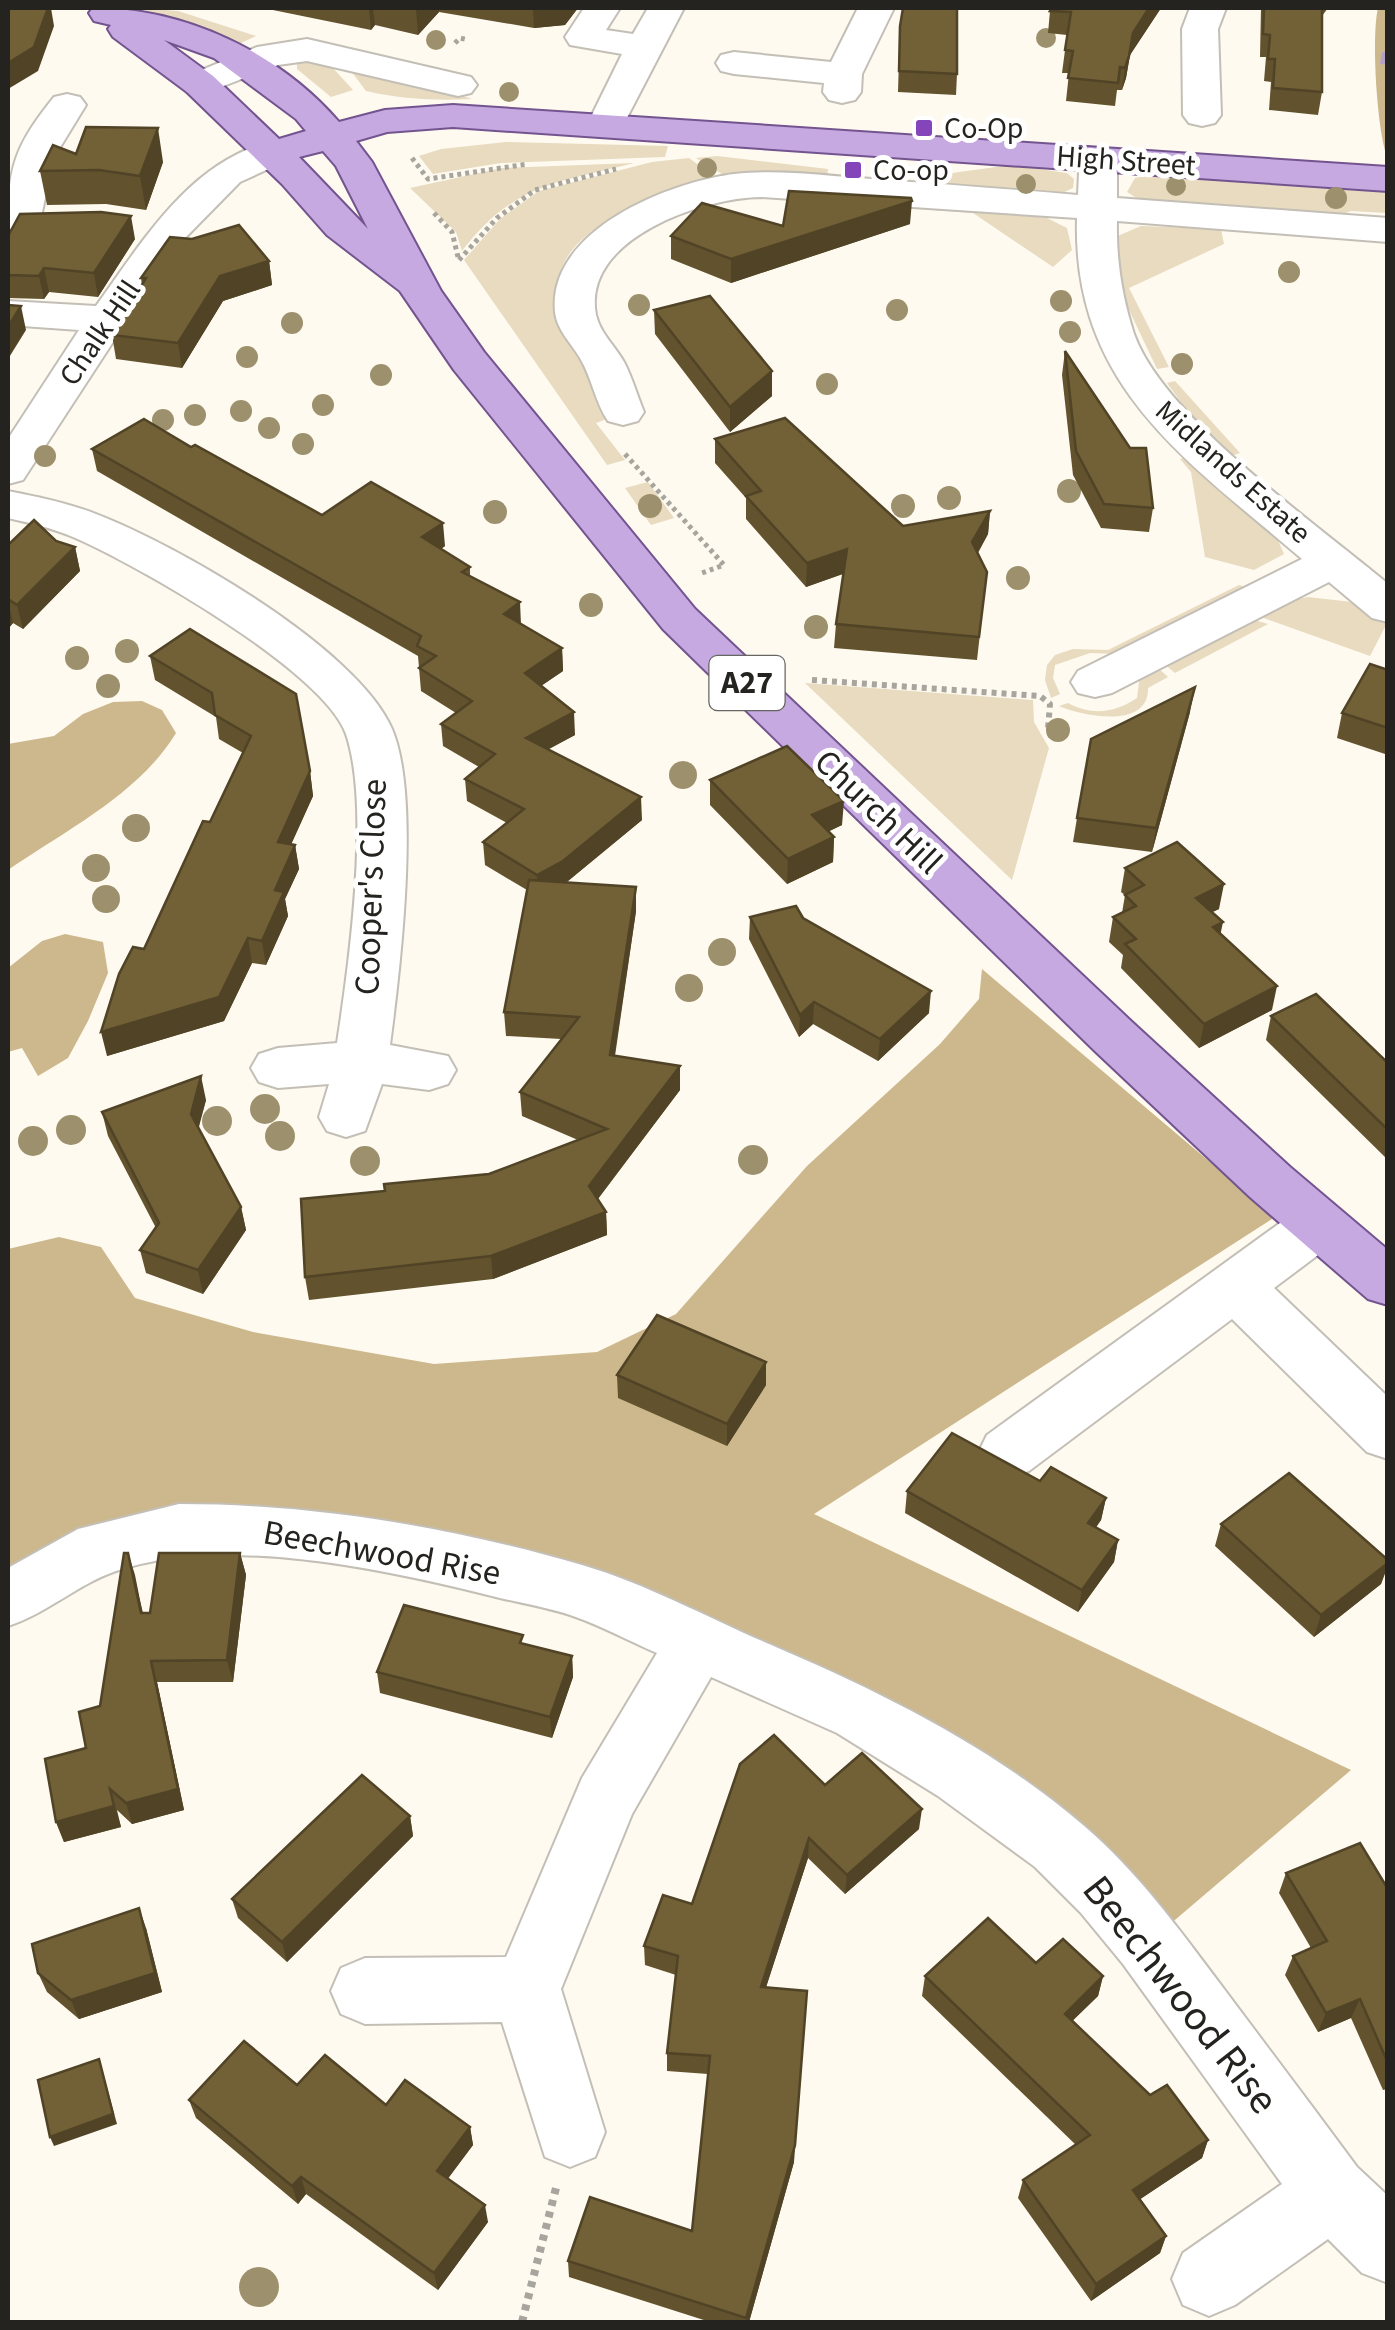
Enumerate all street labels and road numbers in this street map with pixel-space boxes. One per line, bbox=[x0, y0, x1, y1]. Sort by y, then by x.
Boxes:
street label: High Street bbox=[1055, 135, 1197, 187]
street label: Chalk Hill bbox=[49, 272, 151, 394]
street label: Midlands Estate bbox=[1145, 390, 1321, 554]
road number: A27 bbox=[710, 656, 784, 710]
street label: Church Hill bbox=[803, 738, 953, 886]
street label: Cooper's Close bbox=[342, 778, 400, 996]
street label: Beechwood Rise bbox=[259, 1508, 505, 1598]
street label: Beechwood Rise bbox=[1068, 1863, 1292, 2127]

